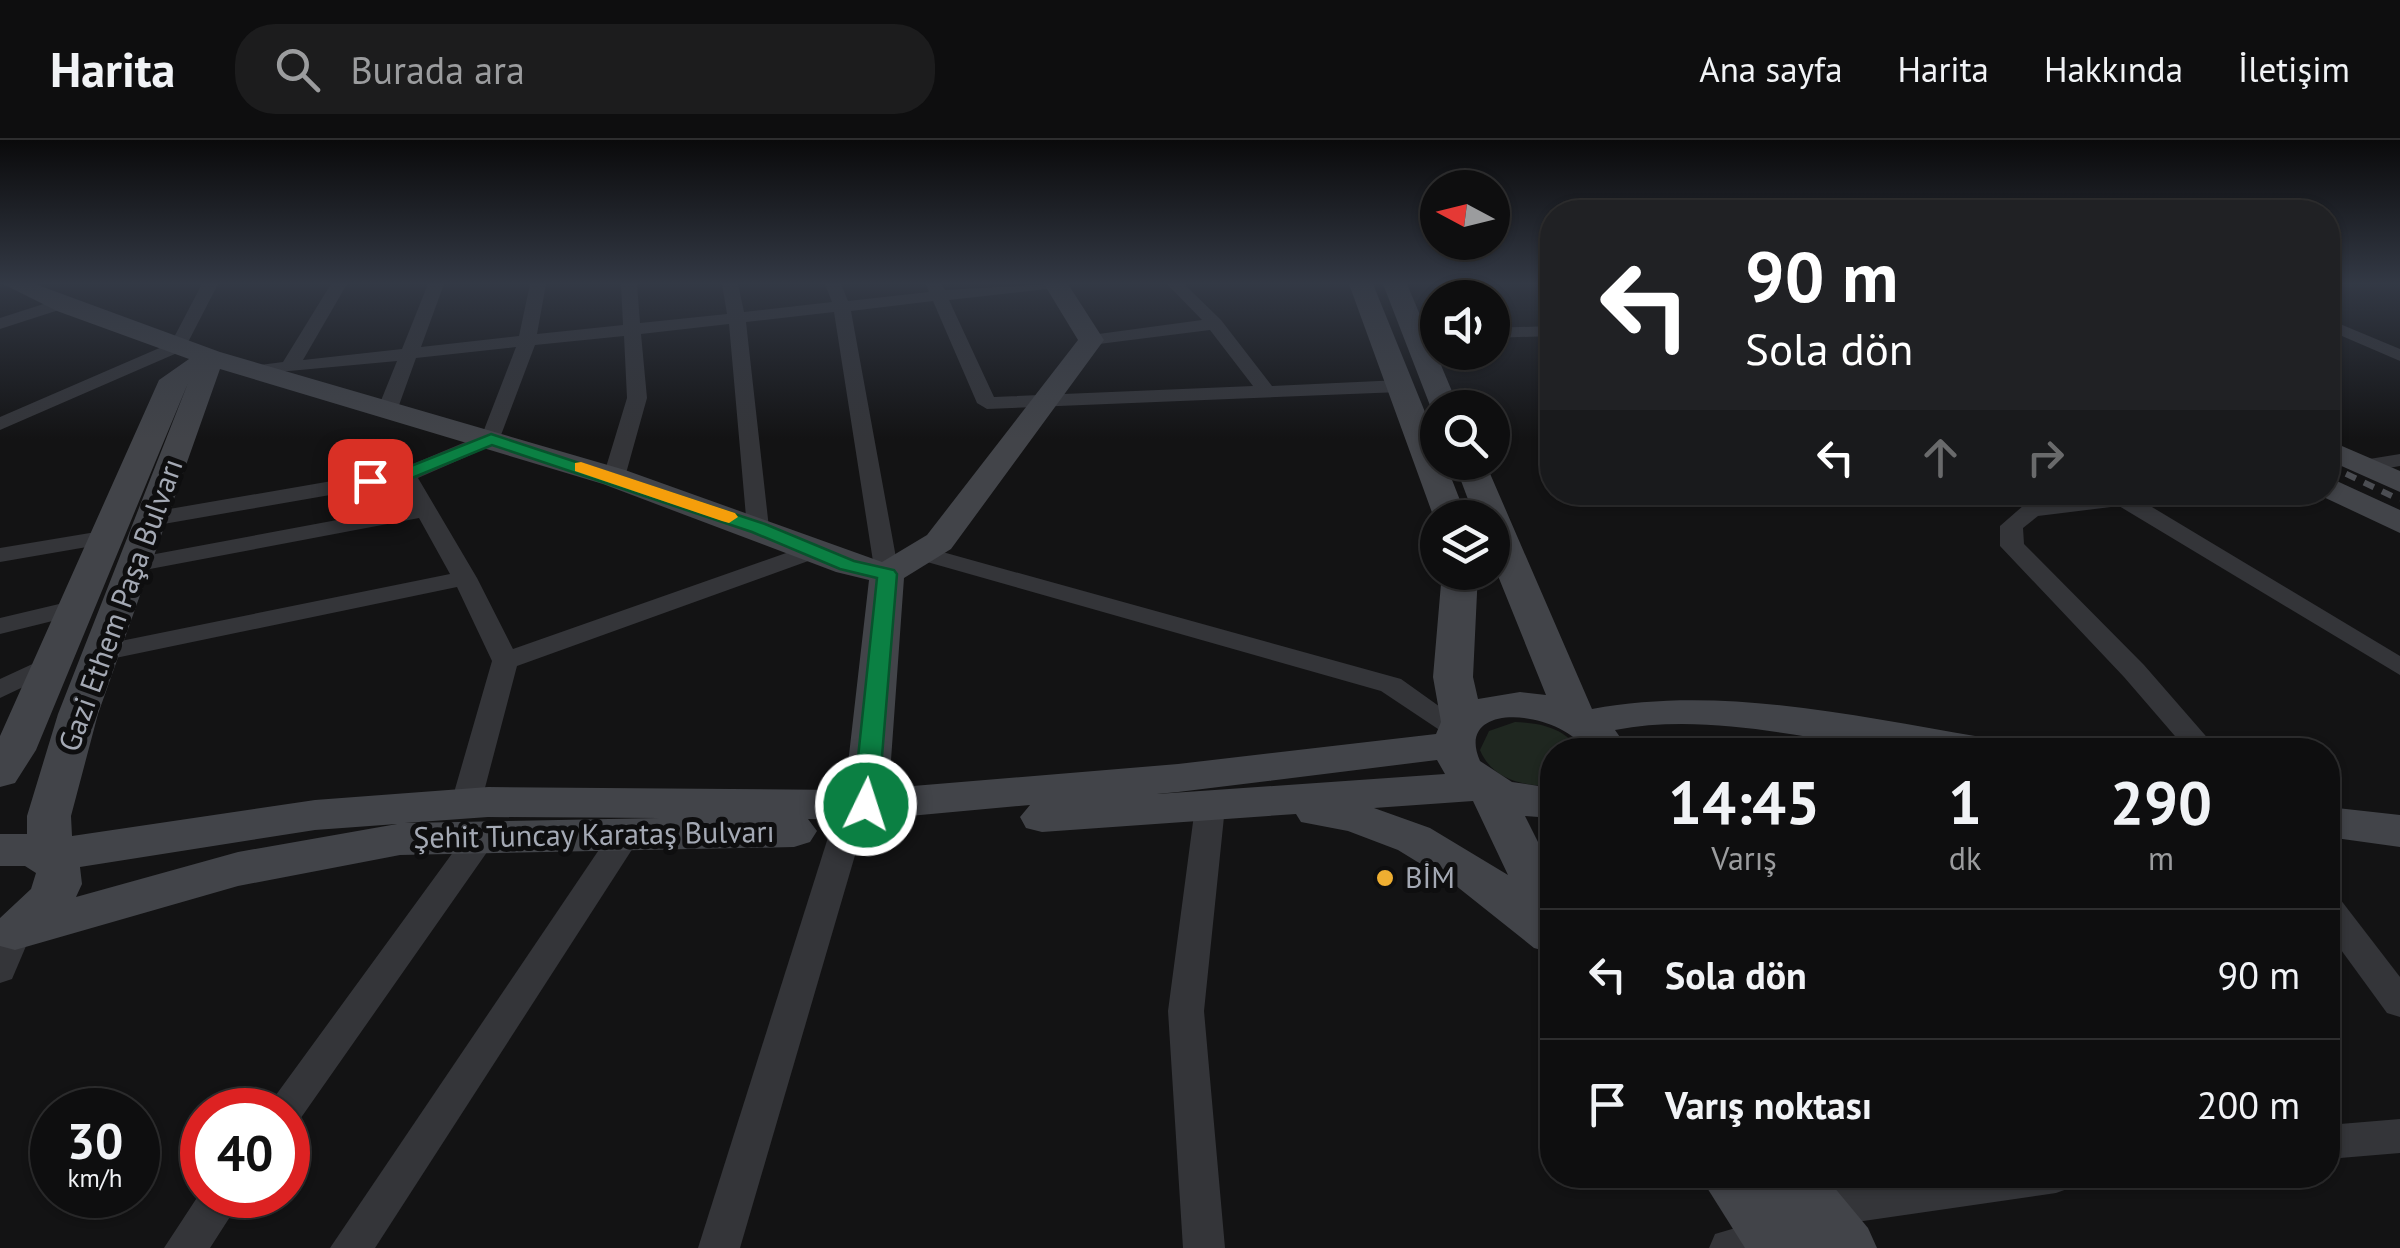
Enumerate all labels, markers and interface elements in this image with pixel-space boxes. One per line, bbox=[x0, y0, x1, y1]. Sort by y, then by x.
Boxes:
search box bbox=[235, 24, 935, 114]
text: Harita bbox=[50, 38, 175, 100]
icon: search bbox=[270, 42, 325, 97]
text: Burada ara bbox=[350, 45, 525, 94]
text: Ana sayfa bbox=[1699, 46, 1843, 92]
text: Harita bbox=[1898, 46, 1989, 92]
text: Hakkında bbox=[2044, 46, 2183, 92]
text: İletişim bbox=[2238, 46, 2350, 92]
north arrow bbox=[1420, 170, 1510, 260]
map controls bbox=[1420, 170, 1510, 590]
text: 90 m bbox=[1745, 231, 1898, 321]
icon: left bbox=[1580, 240, 1710, 370]
button: sound bbox=[1420, 280, 1510, 370]
text: Sola dön bbox=[1745, 319, 1913, 377]
button: search bbox=[1420, 390, 1510, 480]
icon: left bbox=[1808, 430, 1863, 485]
icon: ahead bbox=[1913, 430, 1968, 485]
icon: right bbox=[2018, 430, 2073, 485]
pin bbox=[328, 439, 413, 524]
street label: Gazi Ethem Paşa Bulvarı bbox=[48, 453, 191, 756]
icon: arrive bbox=[343, 454, 398, 509]
button: layers bbox=[1420, 500, 1510, 590]
position arrow bbox=[814, 753, 918, 857]
text: 14:45 bbox=[1668, 763, 1820, 841]
text: 1 bbox=[1948, 763, 1982, 841]
text: 290 bbox=[2110, 763, 2212, 841]
street label: Şehit Tuncay Karataş Bulvarı bbox=[413, 811, 775, 856]
text: Varış bbox=[1711, 837, 1777, 879]
text: dk bbox=[1949, 837, 1981, 879]
text: m bbox=[2148, 837, 2174, 879]
place label: BİM bbox=[1405, 857, 1455, 896]
marker: BİM bbox=[1374, 867, 1396, 889]
icon: left bbox=[1580, 947, 1635, 1002]
text: Sola dön bbox=[1665, 950, 1807, 999]
text: 90 m bbox=[2218, 950, 2300, 999]
icon: arrive bbox=[1580, 1077, 1635, 1132]
text: Varış noktası bbox=[1665, 1080, 1872, 1129]
text: 200 m bbox=[2197, 1080, 2300, 1129]
speed limit sign: 40 bbox=[180, 1088, 310, 1218]
text: 30 bbox=[67, 1108, 123, 1173]
text: km/h bbox=[68, 1162, 122, 1194]

